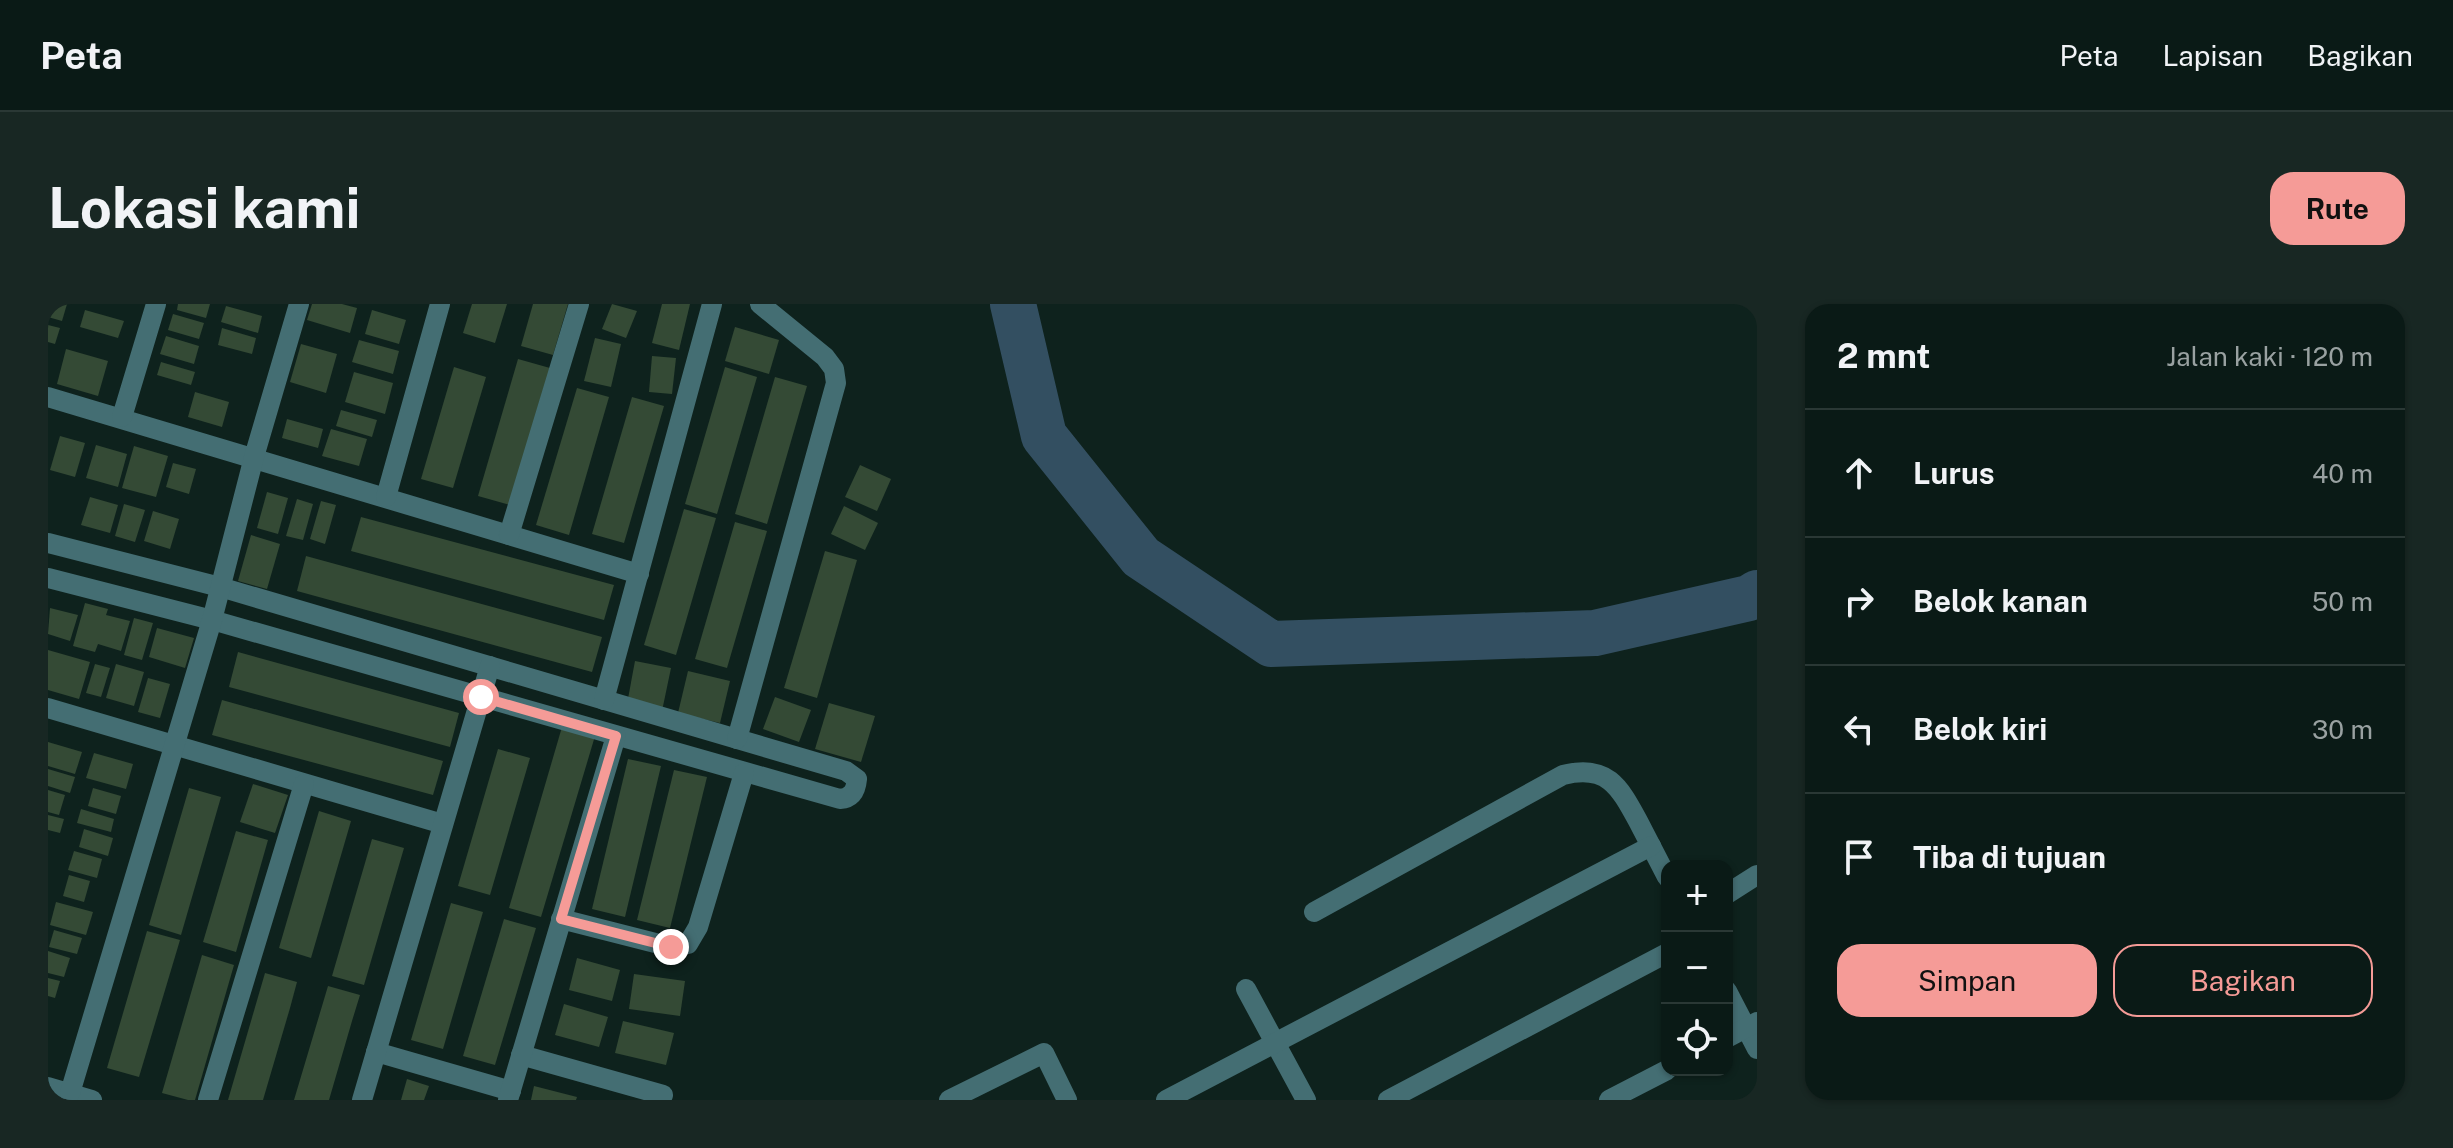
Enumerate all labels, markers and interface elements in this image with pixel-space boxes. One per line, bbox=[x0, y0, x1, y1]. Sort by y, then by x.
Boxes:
text: Peta bbox=[40, 33, 123, 78]
text: Peta bbox=[2059, 39, 2119, 72]
text: Lapisan bbox=[2163, 39, 2263, 72]
text: Bagikan bbox=[2307, 39, 2413, 72]
button: Rute bbox=[2270, 172, 2405, 245]
text: Lokasi kami bbox=[48, 175, 360, 241]
text: 2 mnt bbox=[1837, 336, 1930, 376]
text: Jalan kaki · 120 m bbox=[2166, 341, 2373, 372]
icon: ahead bbox=[1837, 451, 1881, 495]
text: Lurus bbox=[1913, 455, 1995, 491]
text: 40 m bbox=[2312, 458, 2373, 489]
icon: right bbox=[1837, 579, 1881, 623]
text: Belok kanan bbox=[1913, 583, 2088, 619]
text: 50 m bbox=[2312, 586, 2373, 617]
route start bbox=[463, 679, 499, 715]
icon: left bbox=[1837, 707, 1881, 751]
text: Belok kiri bbox=[1913, 711, 2047, 747]
text: 30 m bbox=[2312, 714, 2373, 745]
icon: arrive bbox=[1837, 835, 1881, 879]
text: Tiba di tujuan bbox=[1913, 839, 2106, 875]
map controls bbox=[1661, 860, 1733, 1076]
button: + bbox=[1661, 860, 1733, 932]
route end bbox=[653, 929, 689, 965]
button: − bbox=[1661, 932, 1733, 1004]
button: Simpan bbox=[1837, 944, 2097, 1017]
button: Bagikan bbox=[2113, 944, 2373, 1017]
button: locate bbox=[1661, 1004, 1733, 1076]

